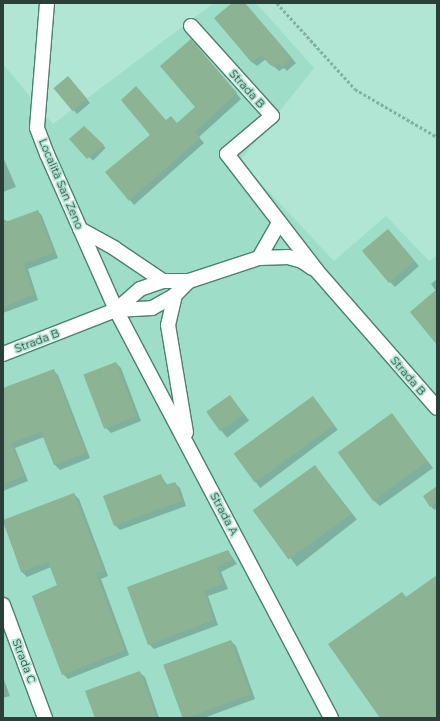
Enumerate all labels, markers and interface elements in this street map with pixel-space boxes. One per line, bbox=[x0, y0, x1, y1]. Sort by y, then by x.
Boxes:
street label: Strada B bbox=[226, 67, 268, 111]
street label: Località San Zeno bbox=[36, 137, 86, 231]
street label: Strada B bbox=[13, 326, 61, 356]
street label: Strada B bbox=[388, 354, 428, 398]
street label: Strada A bbox=[207, 490, 241, 538]
street label: Strada C bbox=[10, 637, 38, 685]

